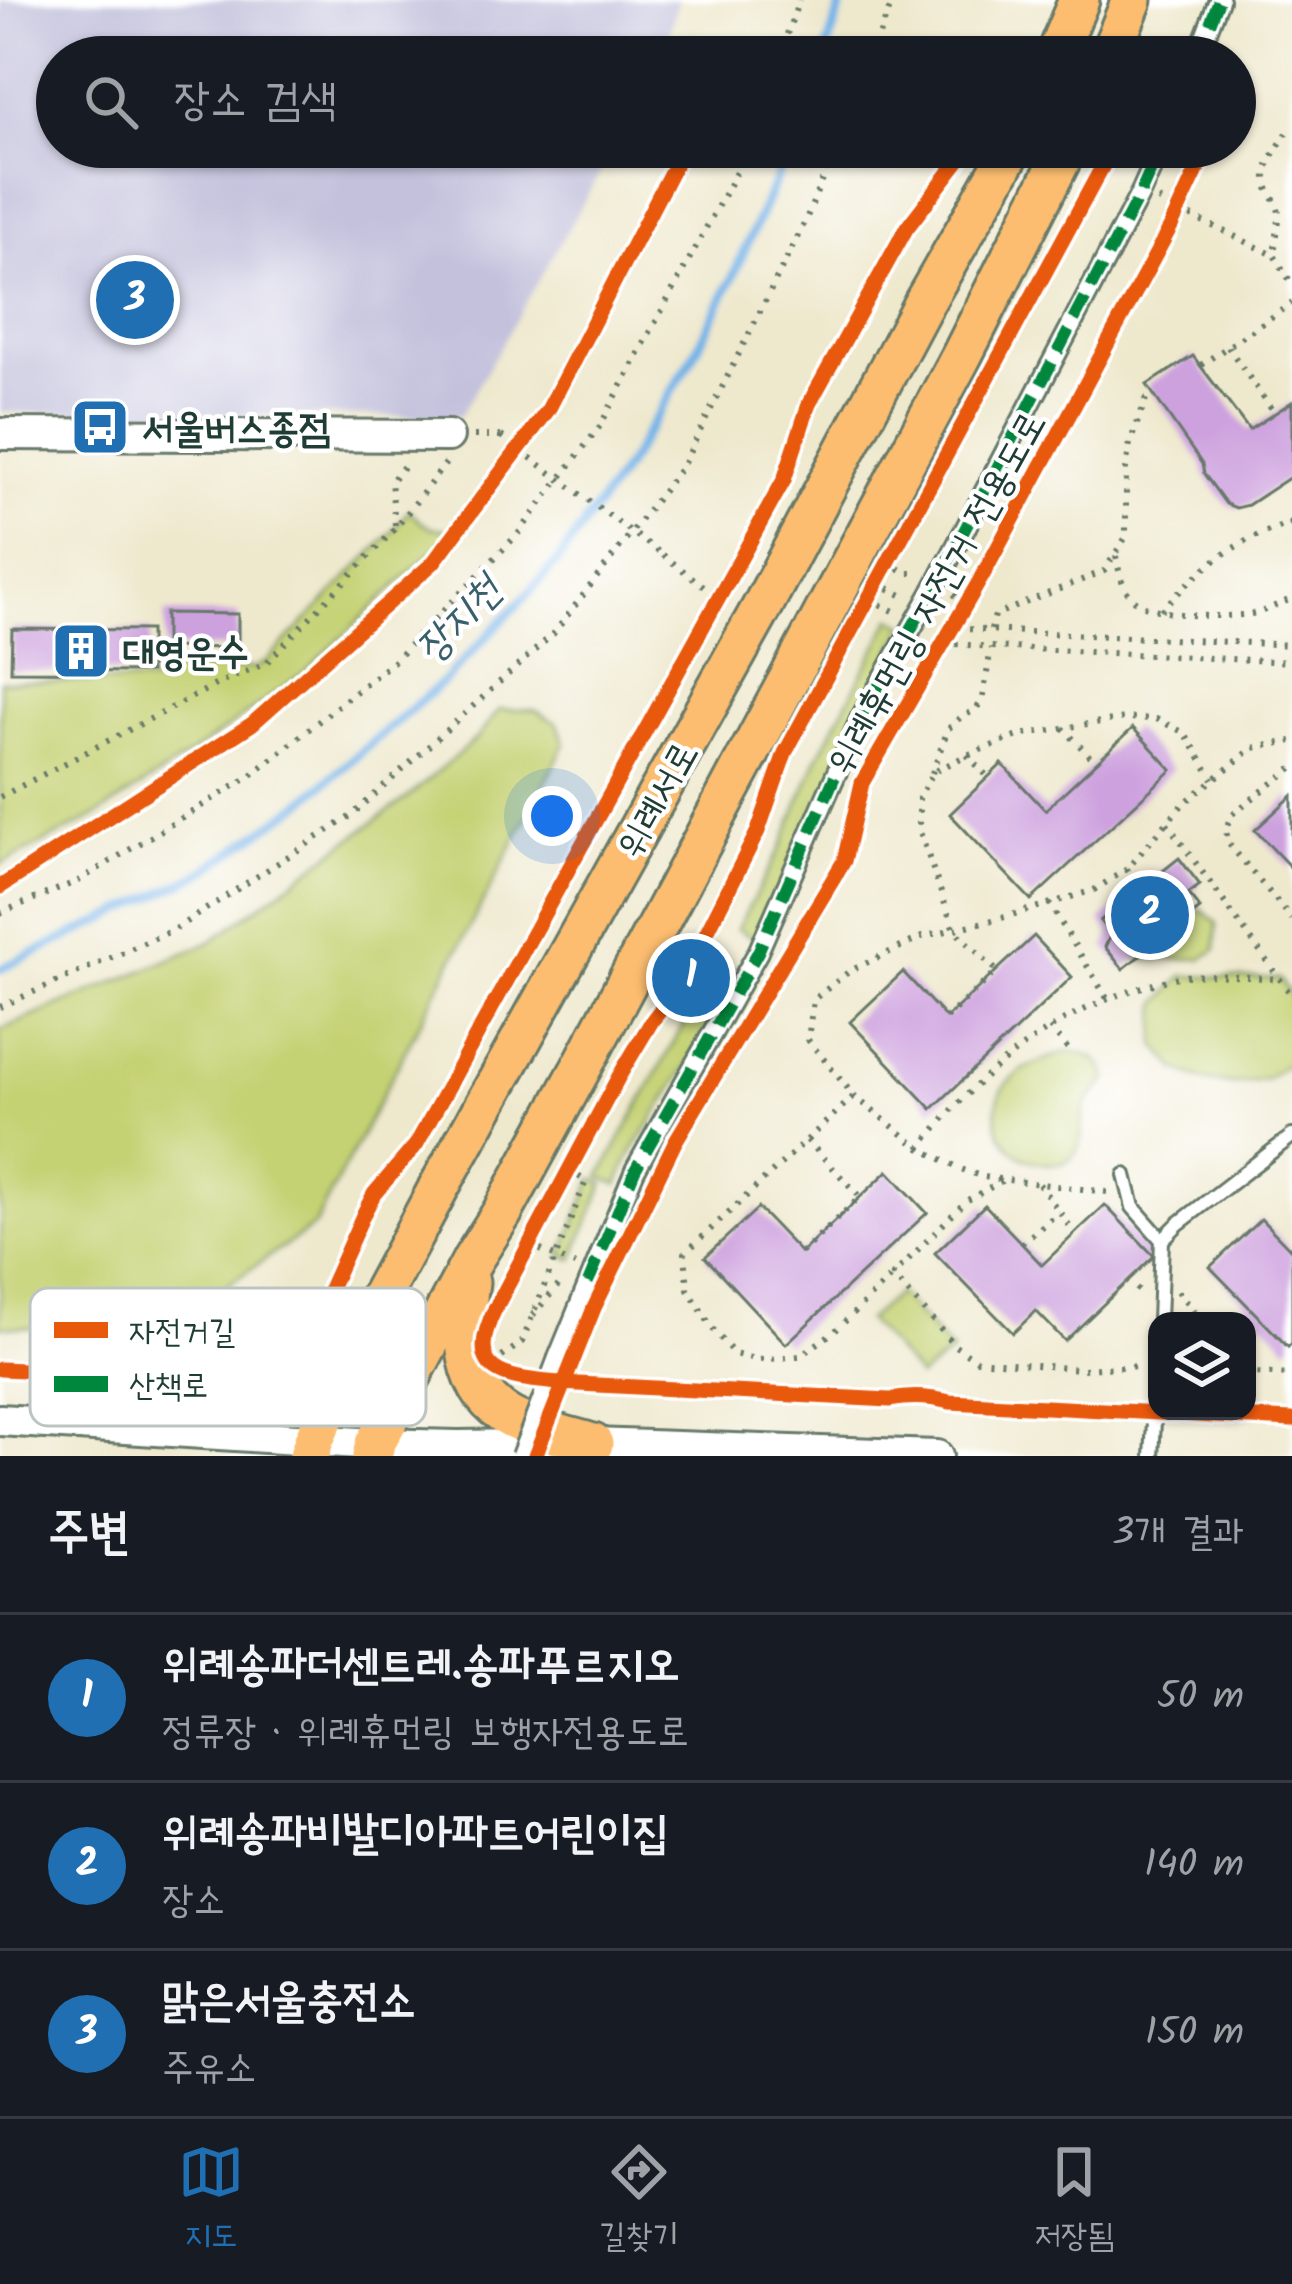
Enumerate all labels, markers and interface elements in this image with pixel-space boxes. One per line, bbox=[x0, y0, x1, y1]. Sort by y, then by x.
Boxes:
search box bbox=[36, 36, 1256, 168]
text: 장소 검색 bbox=[174, 66, 337, 138]
icon: search bbox=[78, 69, 144, 135]
pin: 3 bbox=[96, 255, 174, 345]
bus stop icon: 서울버스종점 bbox=[69, 396, 131, 458]
place label: 서울버스종점 bbox=[142, 400, 330, 462]
street label: 위례휴먼링 자전거 전용도로 bbox=[813, 401, 1064, 787]
water label: 장지천 bbox=[400, 558, 522, 680]
building icon: 대영운수 bbox=[50, 620, 112, 682]
place label: 대영운수 bbox=[123, 624, 249, 686]
street label: 위례서로 bbox=[602, 731, 717, 871]
your location bbox=[522, 786, 582, 846]
pin: 2 bbox=[1111, 870, 1189, 960]
pin: 1 bbox=[652, 933, 730, 1023]
legend bbox=[30, 1288, 426, 1426]
text: 자전거길 bbox=[129, 1307, 235, 1360]
map controls bbox=[1148, 1312, 1256, 1420]
button: layers bbox=[1148, 1312, 1256, 1420]
text: 산책로 bbox=[129, 1361, 209, 1414]
text: 주변 bbox=[48, 1494, 130, 1575]
text: 3개 결과 bbox=[1112, 1503, 1244, 1565]
text: 위례송파더센트레.송파푸르지오 bbox=[162, 1631, 680, 1703]
text: 1 bbox=[81, 1667, 93, 1729]
text: 50 m bbox=[1157, 1667, 1244, 1729]
text: 정류장 · 위례휴먼링 보행자전용도로 bbox=[162, 1703, 689, 1765]
text: 위례송파비발디아파트어린이집 bbox=[162, 1799, 669, 1871]
text: 2 bbox=[76, 1835, 98, 1897]
text: 140 m bbox=[1144, 1835, 1244, 1897]
text: 장소 bbox=[162, 1871, 225, 1933]
text: 맑은서울충전소 bbox=[162, 1967, 415, 2039]
text: 3 bbox=[76, 2003, 98, 2065]
text: 150 m bbox=[1145, 2003, 1244, 2065]
text: 주유소 bbox=[162, 2039, 256, 2101]
tab: 지도 bbox=[178, 2139, 244, 2264]
tab: 길찾기 bbox=[599, 2139, 679, 2264]
tab: 저장됨 bbox=[1035, 2139, 1114, 2264]

